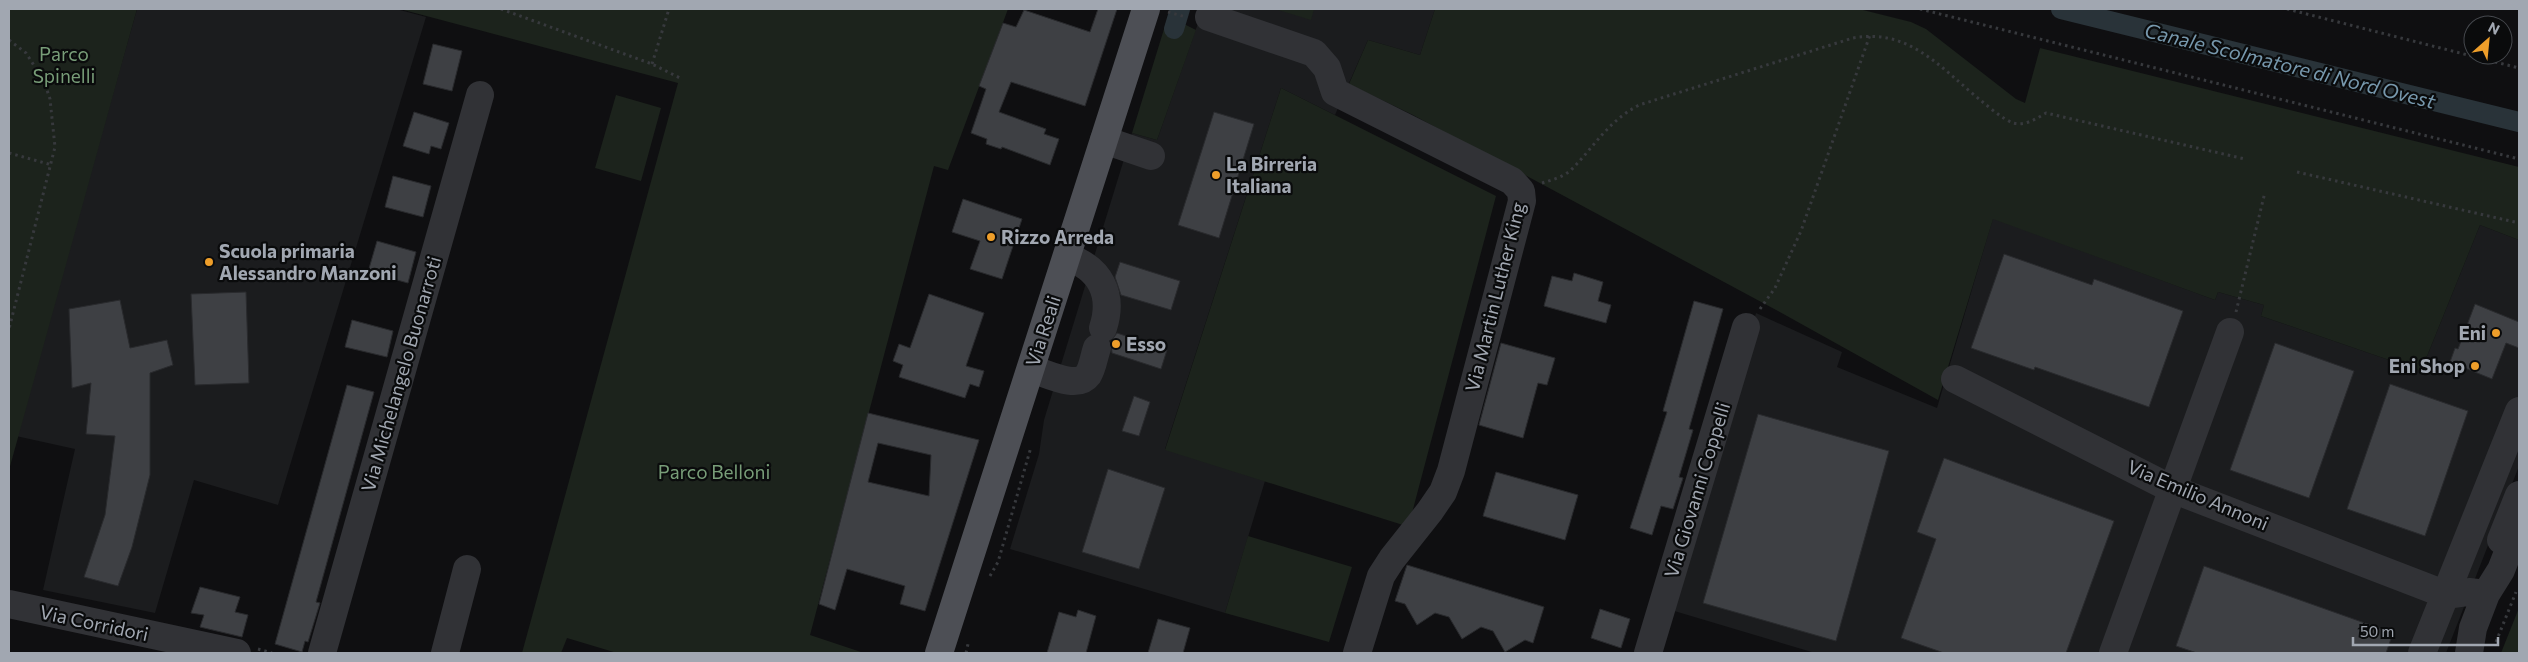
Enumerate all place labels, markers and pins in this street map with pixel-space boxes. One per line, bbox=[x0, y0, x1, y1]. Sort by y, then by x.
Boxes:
place label: La Birreria Italiana bbox=[1226, 152, 1317, 197]
marker: La Birreria Italiana bbox=[1210, 169, 1222, 181]
place label: Rizzo Arreda bbox=[1001, 225, 1114, 248]
marker: Rizzo Arreda bbox=[985, 231, 997, 243]
place label: Scuola primaria Alessandro Manzoni bbox=[219, 239, 397, 284]
marker: Scuola primaria Alessandro Manzoni bbox=[203, 256, 215, 268]
place label: Eni bbox=[2458, 321, 2486, 344]
marker: Eni bbox=[2490, 327, 2502, 339]
place label: Esso bbox=[1126, 332, 1166, 355]
marker: Esso bbox=[1110, 338, 1122, 350]
place label: Eni Shop bbox=[2389, 354, 2465, 377]
marker: Eni Shop bbox=[2469, 360, 2481, 372]

